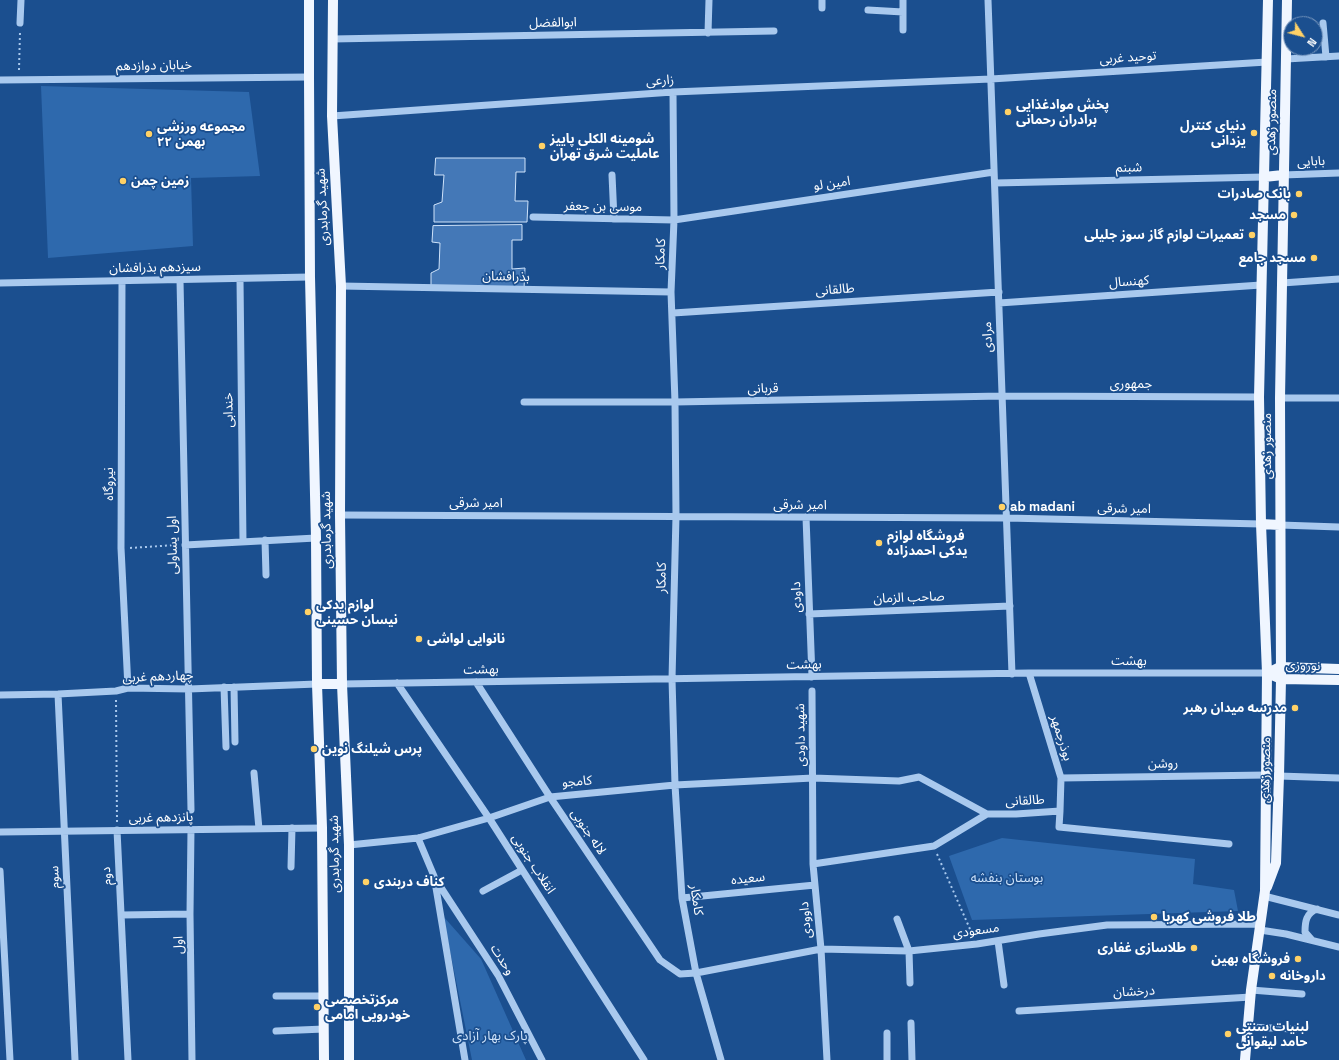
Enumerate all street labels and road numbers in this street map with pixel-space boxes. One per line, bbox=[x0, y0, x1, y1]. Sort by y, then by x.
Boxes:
street label: ابوالفضل bbox=[529, 15, 577, 31]
street label: توحید غربی bbox=[1099, 48, 1157, 68]
street label: خیابان دوازدهم bbox=[116, 58, 192, 74]
street label: زارعی bbox=[645, 72, 675, 90]
street label: منصور زهدی bbox=[1264, 89, 1280, 155]
street label: بابایی bbox=[1297, 153, 1325, 171]
street label: شبنم bbox=[1116, 160, 1142, 176]
street label: شهید گرمابدری bbox=[313, 168, 333, 246]
street label: امین لو bbox=[813, 174, 851, 194]
street label: موسی بن جعفر bbox=[564, 199, 642, 215]
street label: کامکار bbox=[653, 238, 669, 270]
street label: سیزدهم بذرافشان bbox=[109, 259, 201, 277]
street label: بذرافشان bbox=[482, 269, 530, 285]
street label: کهنسال bbox=[1108, 273, 1150, 291]
street label: طالقانی bbox=[815, 281, 855, 299]
street label: مرادی bbox=[980, 321, 996, 353]
street label: جمهوری bbox=[1110, 376, 1152, 392]
street label: قربانی bbox=[747, 381, 779, 397]
street label: خندابی bbox=[221, 392, 237, 428]
street label: منصور زهدی bbox=[1259, 413, 1275, 479]
street label: نیروگاه bbox=[101, 467, 117, 501]
street label: شهید گرمابدری bbox=[319, 491, 335, 569]
street label: امیر شرقی bbox=[449, 495, 503, 511]
street label: امیر شرقی bbox=[773, 497, 827, 513]
street label: امیر شرقی bbox=[1097, 501, 1151, 517]
street label: اول یساولی bbox=[165, 515, 181, 575]
street label: کامکار bbox=[654, 562, 670, 594]
street label: داودی bbox=[789, 581, 805, 613]
street label: صاحب الزمان bbox=[873, 589, 945, 607]
street label: بهشت bbox=[1111, 653, 1147, 669]
street label: بهشت bbox=[786, 657, 822, 673]
street label: نوروزی bbox=[1285, 658, 1321, 674]
street label: بهشت bbox=[463, 662, 499, 678]
street label: چهاردهم غربی bbox=[122, 668, 194, 686]
street label: شهید داودی bbox=[793, 703, 809, 767]
street label: بوذرجمهر bbox=[1047, 713, 1075, 763]
street label: منصور زهدی bbox=[1258, 737, 1274, 803]
street label: روشن bbox=[1148, 756, 1178, 772]
street label: کامجو bbox=[561, 773, 593, 791]
street label: طالقانی bbox=[1005, 792, 1045, 810]
street label: لاله جنوبی bbox=[567, 806, 609, 858]
street label: پانزدهم غربی bbox=[129, 810, 193, 826]
street label: شهید گرمابدری bbox=[327, 815, 343, 893]
street label: انقلاب جنوبی bbox=[508, 831, 558, 897]
street label: سوم bbox=[47, 865, 63, 889]
street label: دوم bbox=[99, 866, 115, 886]
street label: سعیده bbox=[730, 869, 766, 889]
street label: کامکار bbox=[686, 884, 706, 916]
street label: داوودی bbox=[797, 901, 815, 939]
street label: مسعودی bbox=[952, 920, 1000, 942]
street label: اول bbox=[171, 936, 187, 954]
street label: وحدت bbox=[487, 942, 517, 978]
street label: درخشان bbox=[1113, 983, 1155, 1001]

